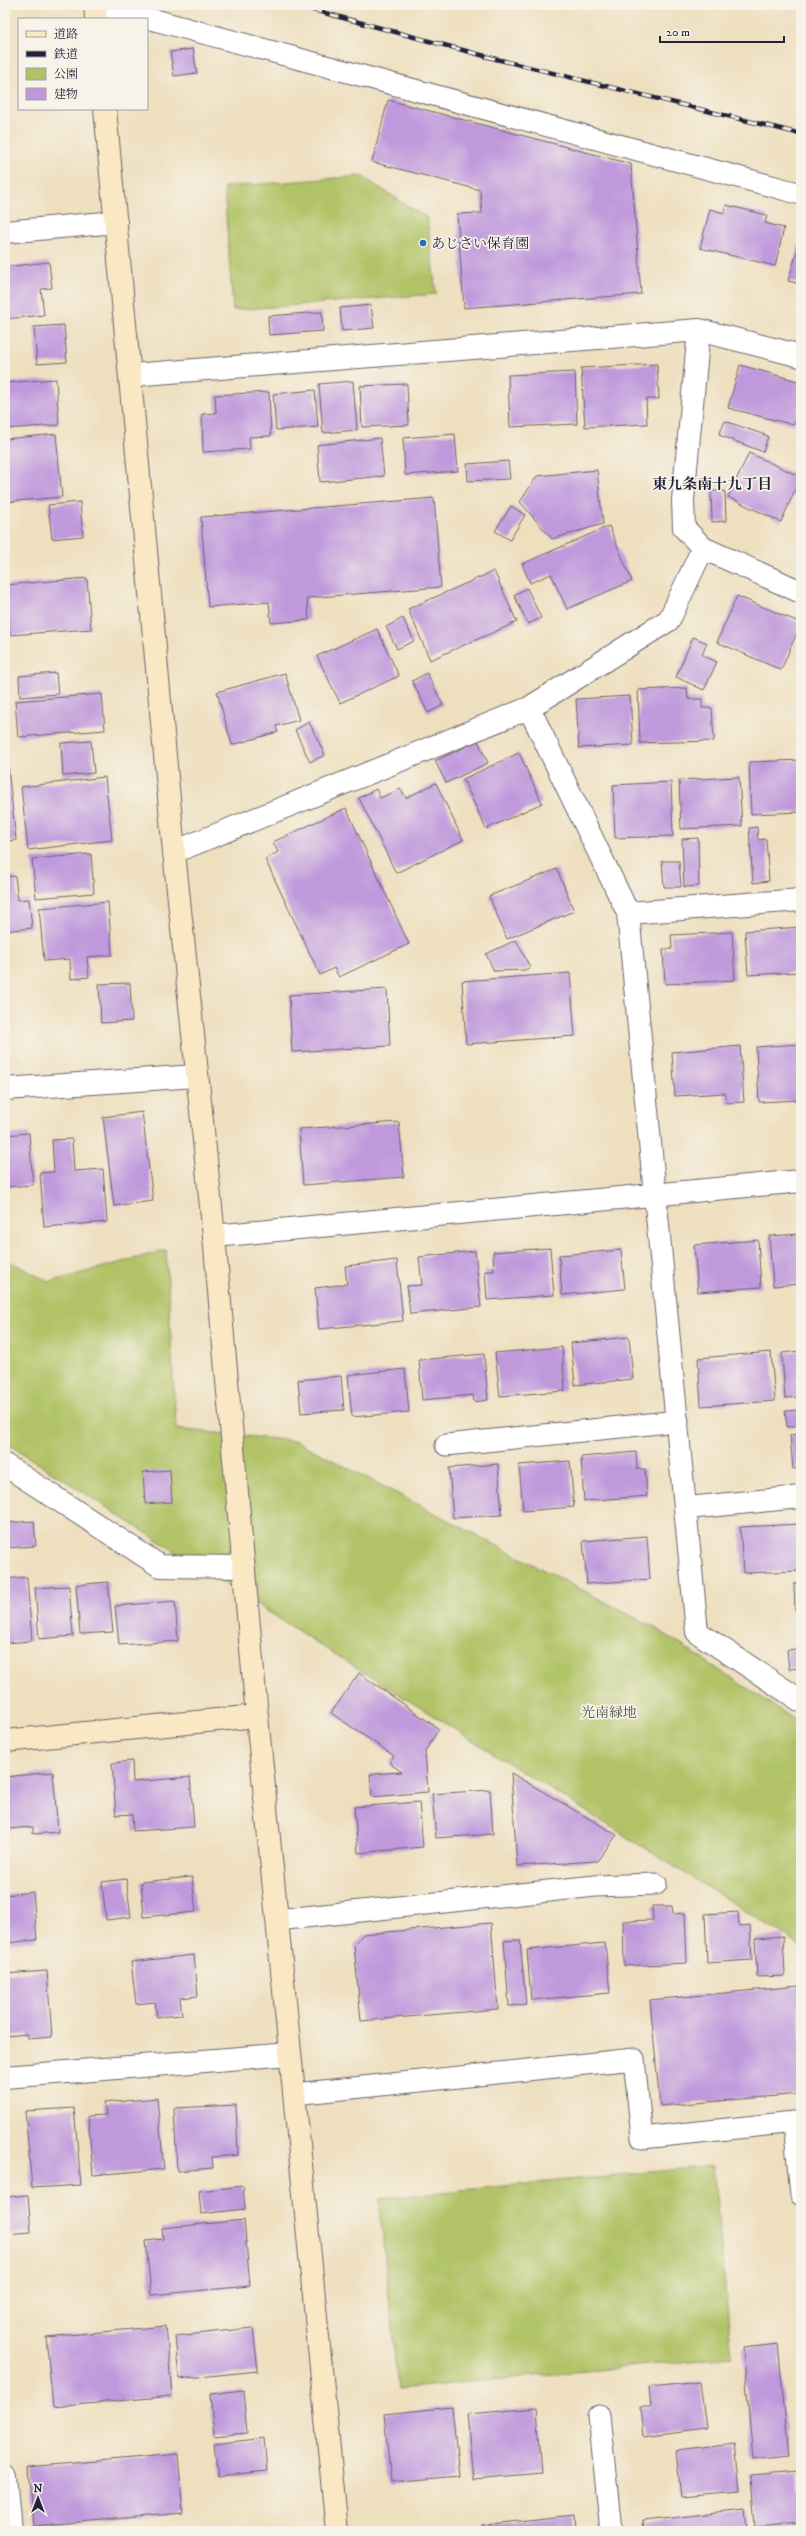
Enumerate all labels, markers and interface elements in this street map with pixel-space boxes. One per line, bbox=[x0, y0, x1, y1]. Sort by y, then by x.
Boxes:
legend bbox=[18, 18, 148, 110]
scale bar bbox=[660, 18, 784, 44]
text: 20 m bbox=[666, 25, 690, 40]
text: 道路 bbox=[54, 27, 78, 42]
text: 鉄道 bbox=[53, 47, 78, 62]
text: 公園 bbox=[54, 67, 78, 82]
text: 建物 bbox=[54, 87, 78, 102]
place label: あじさい保育園 bbox=[431, 235, 529, 253]
marker: あじさい保育園 bbox=[418, 238, 428, 248]
district label: 東九条南十九丁目 bbox=[652, 475, 772, 494]
park label: 光南緑地 bbox=[581, 1704, 637, 1722]
north arrow bbox=[18, 2478, 58, 2518]
text: N bbox=[33, 2482, 43, 2496]

